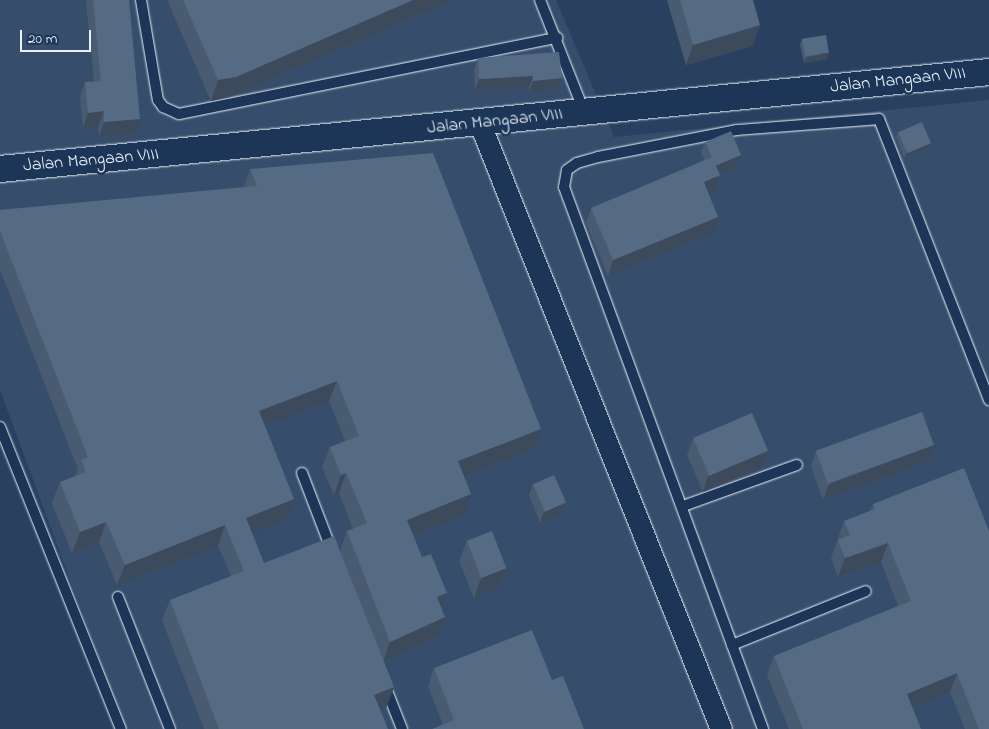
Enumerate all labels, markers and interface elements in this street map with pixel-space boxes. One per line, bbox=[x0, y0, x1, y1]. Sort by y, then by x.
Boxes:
scale bar bbox=[22, 20, 94, 52]
text: 20 m bbox=[28, 28, 57, 50]
street label: Jalan Mangaan VIII bbox=[829, 63, 967, 99]
street label: Jalan Mangaan VIII bbox=[426, 104, 564, 140]
street label: Jalan Mangaan VIII bbox=[22, 144, 160, 178]

